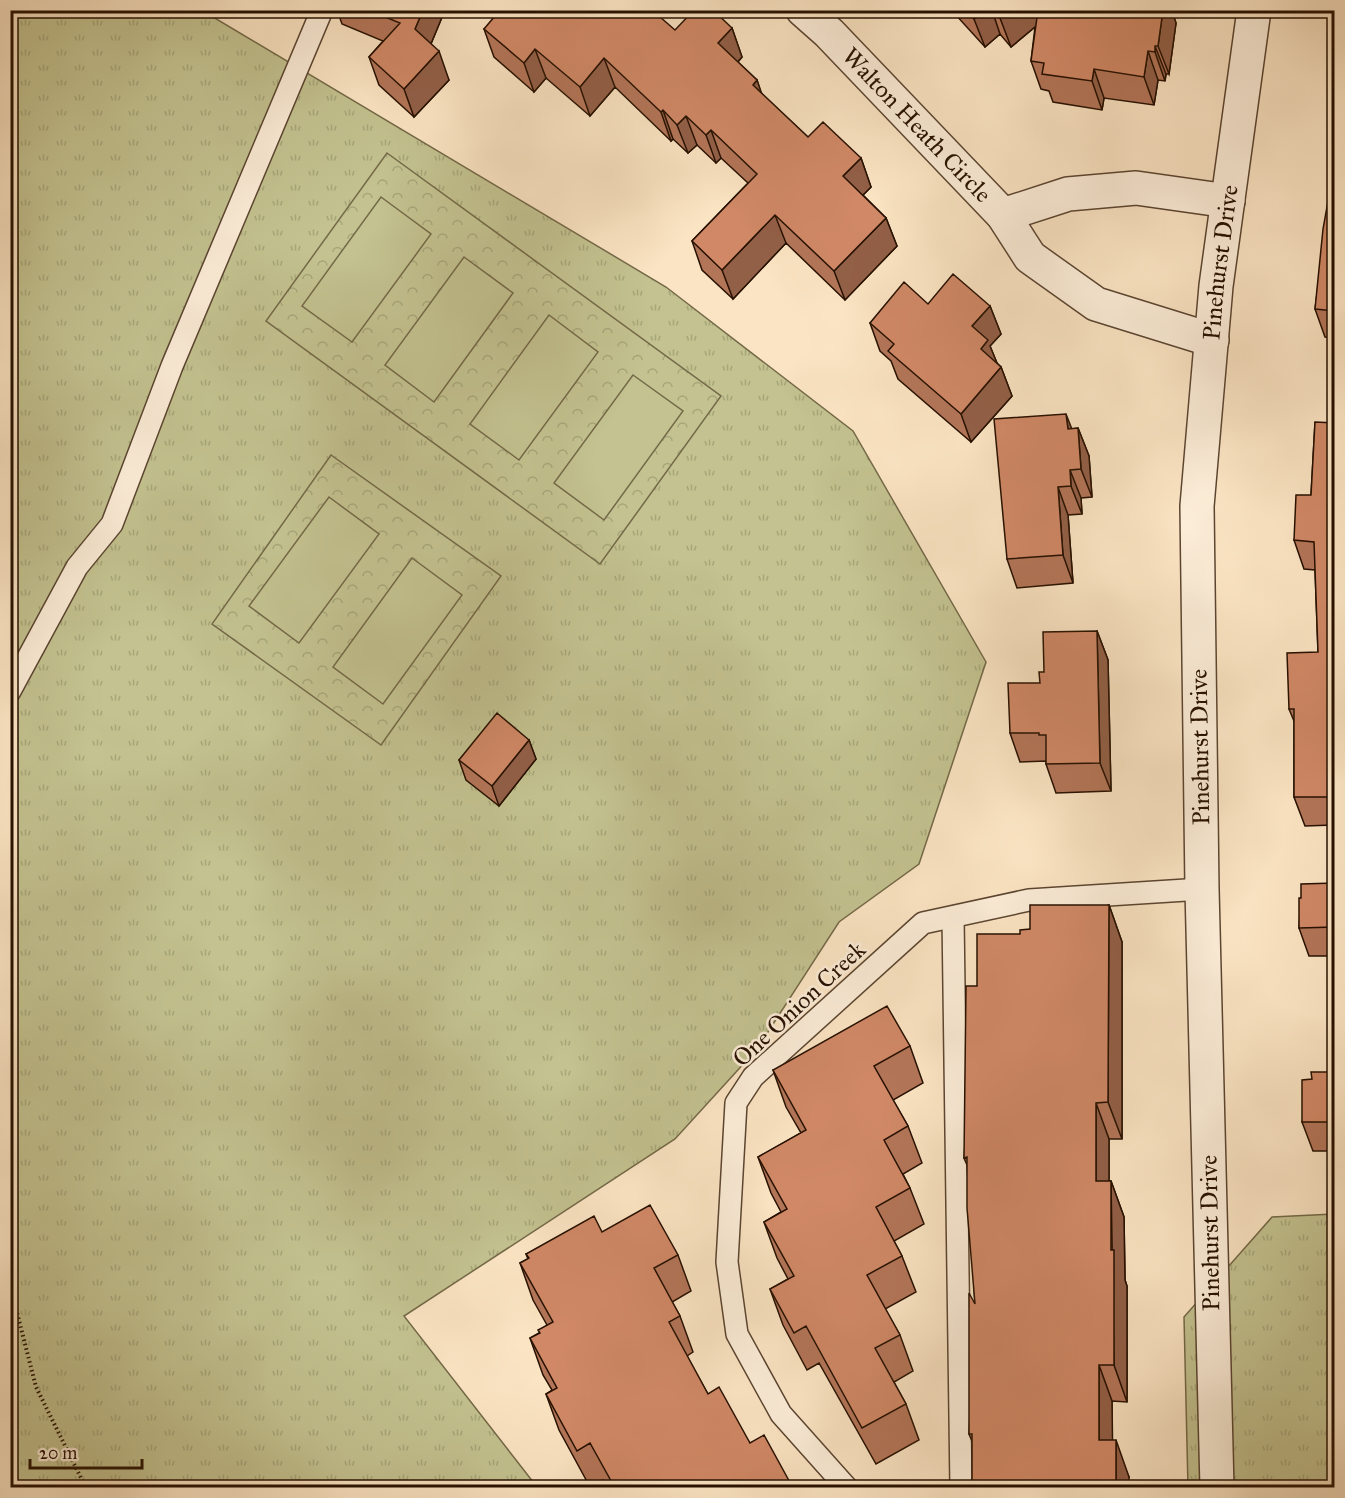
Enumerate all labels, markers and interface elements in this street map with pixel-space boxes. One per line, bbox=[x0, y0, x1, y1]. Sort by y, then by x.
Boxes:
street label: Walton Heath Circle bbox=[836, 41, 998, 209]
street label: Pinehurst Drive bbox=[1196, 183, 1245, 341]
street label: Pinehurst Drive bbox=[1184, 669, 1216, 825]
street label: One Onion Creek bbox=[726, 934, 872, 1073]
street label: Pinehurst Drive bbox=[1194, 1155, 1226, 1311]
scale bar bbox=[30, 1432, 142, 1470]
text: 20 m bbox=[39, 1442, 77, 1464]

